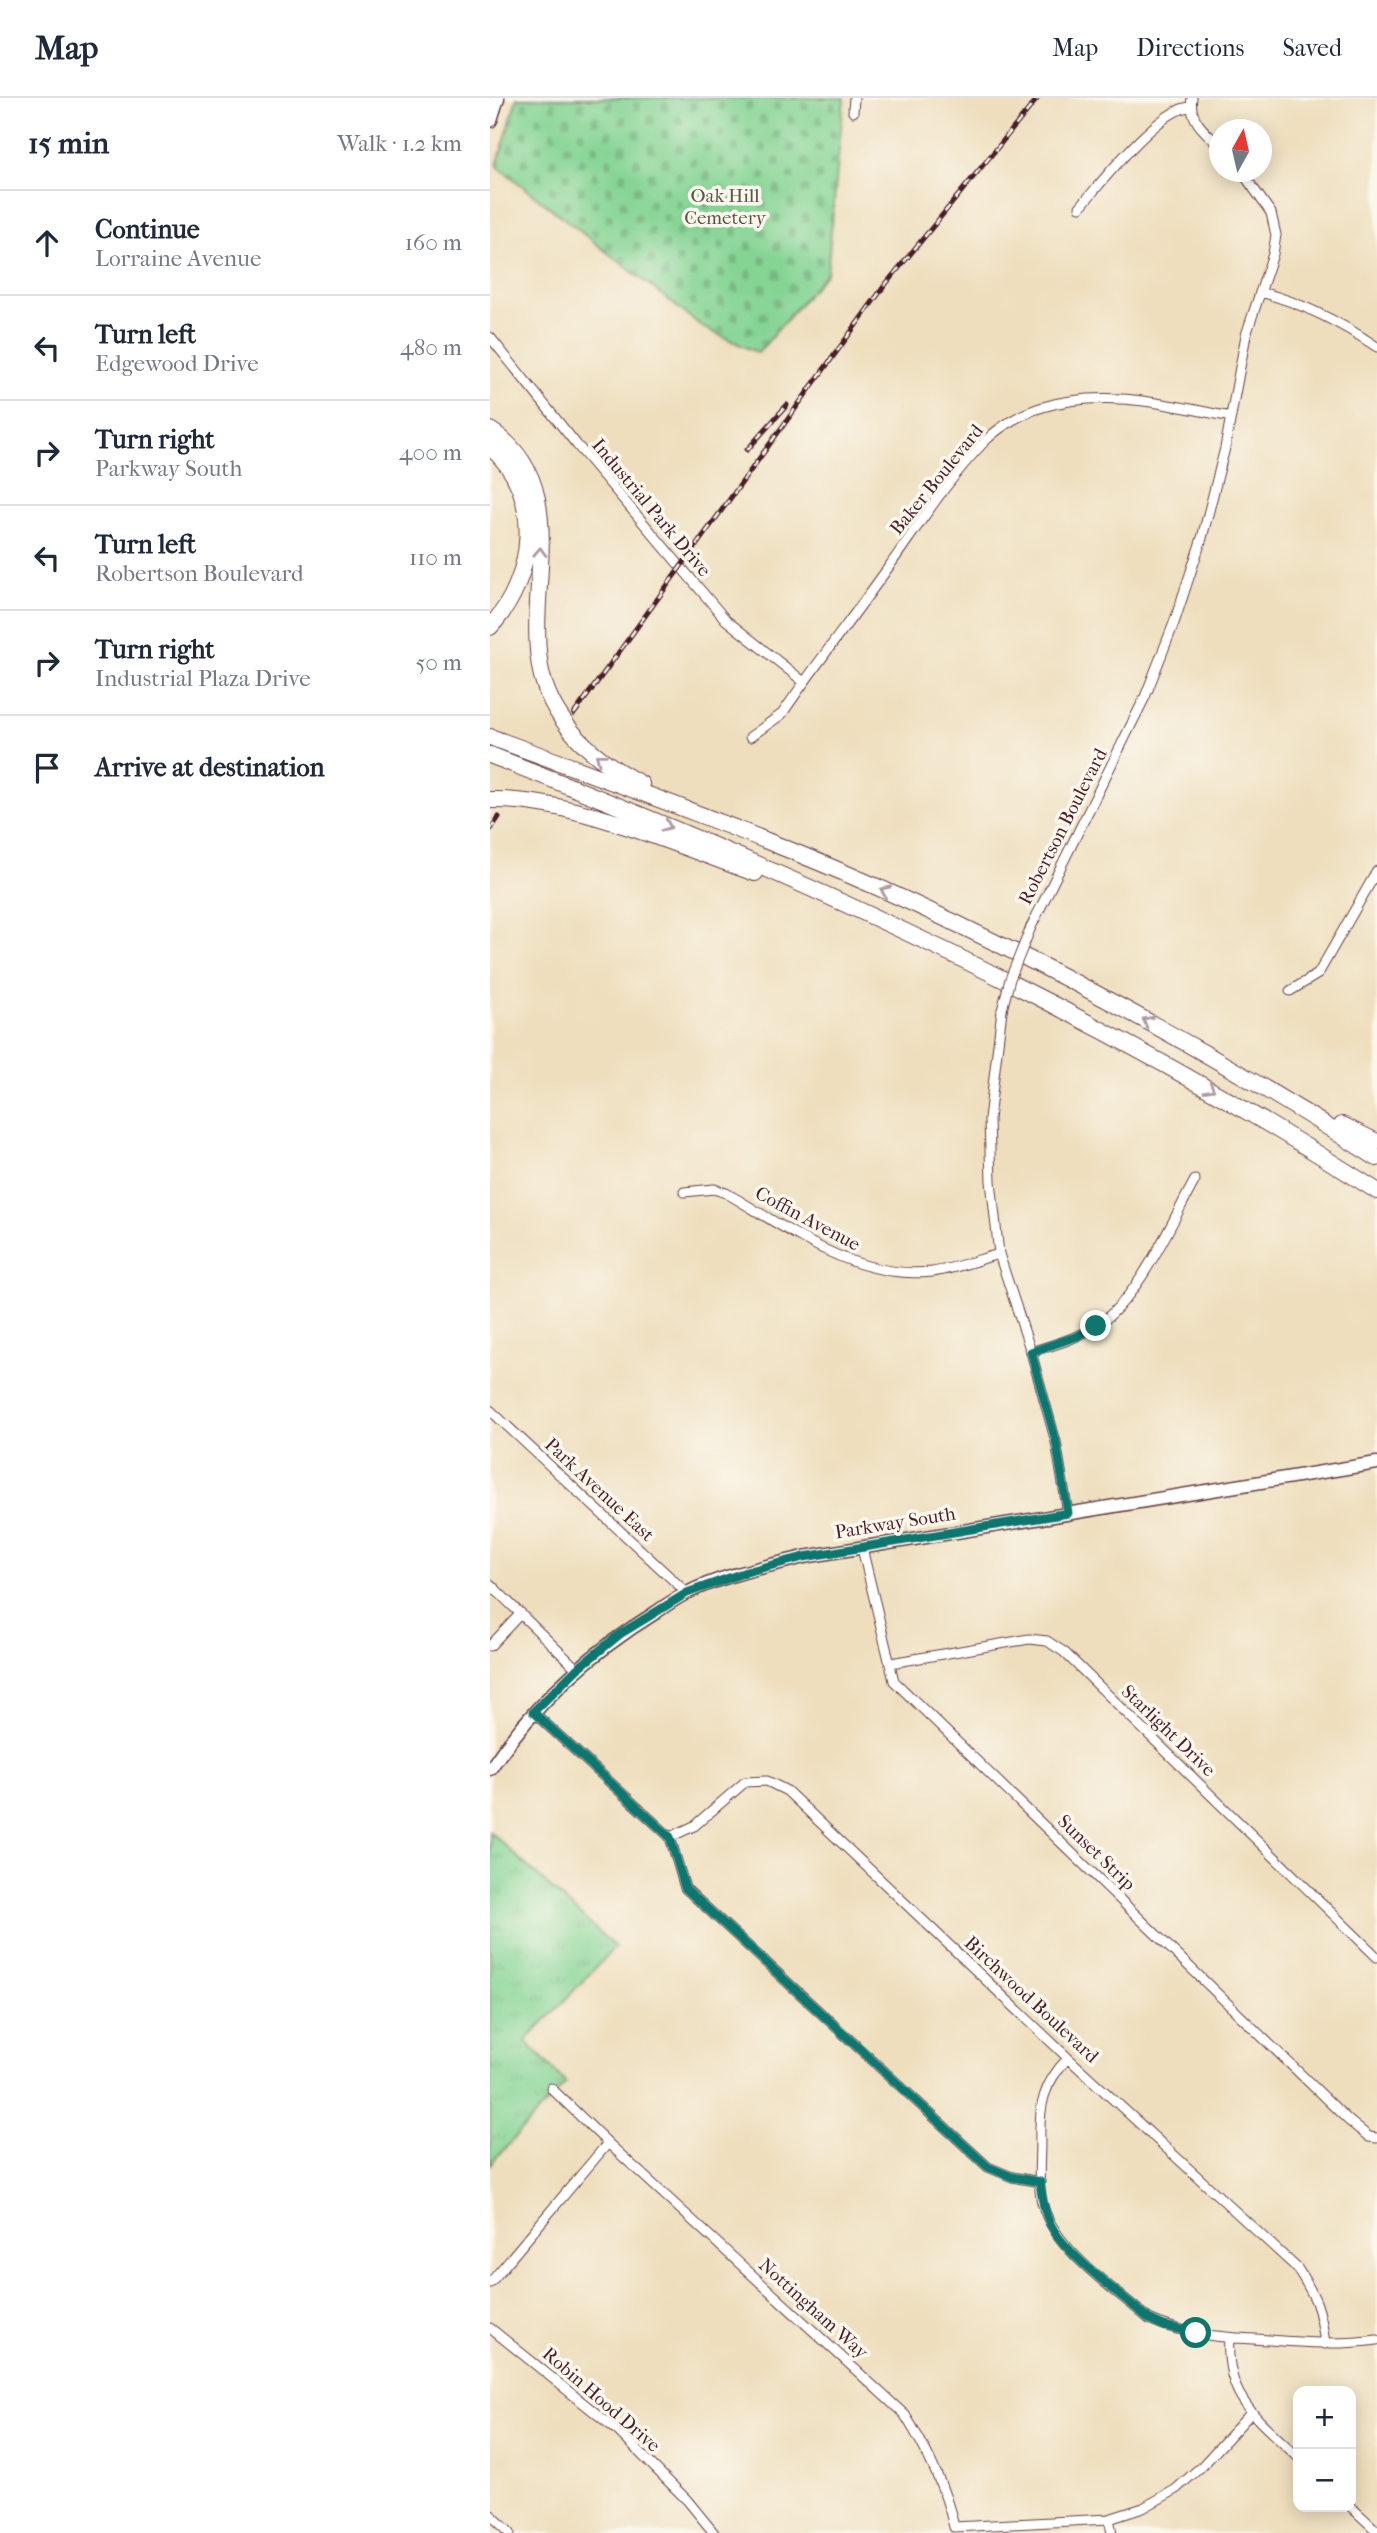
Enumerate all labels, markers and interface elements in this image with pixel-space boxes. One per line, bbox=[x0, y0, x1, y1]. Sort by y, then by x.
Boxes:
text: Map bbox=[35, 29, 98, 68]
text: Map bbox=[1052, 34, 1098, 62]
text: Directions bbox=[1136, 34, 1244, 62]
text: Saved bbox=[1282, 34, 1342, 62]
north arrow bbox=[1209, 119, 1272, 182]
text: 15 min bbox=[28, 126, 109, 161]
text: Walk · 1.2 km bbox=[337, 130, 462, 157]
park label: Oak Hill Cemetery bbox=[684, 185, 767, 229]
text: Continue bbox=[95, 214, 200, 245]
icon: ahead bbox=[28, 224, 66, 262]
text: 160 m bbox=[405, 229, 462, 256]
text: Lorraine Avenue bbox=[95, 245, 261, 272]
text: Turn left bbox=[95, 319, 196, 350]
icon: left bbox=[28, 329, 66, 367]
text: 480 m bbox=[400, 334, 462, 361]
text: Edgewood Drive bbox=[95, 350, 259, 377]
street label: Baker Boulevard bbox=[886, 420, 988, 539]
text: Turn right bbox=[95, 424, 215, 455]
icon: right bbox=[28, 434, 66, 472]
street label: Industrial Park Drive bbox=[587, 434, 715, 581]
text: 400 m bbox=[399, 439, 462, 466]
text: Parkway South bbox=[95, 455, 242, 482]
text: Turn left bbox=[95, 529, 196, 560]
icon: left bbox=[28, 539, 66, 577]
text: 110 m bbox=[409, 544, 462, 571]
one-way arrow bbox=[533, 546, 548, 557]
text: Robertson Boulevard bbox=[95, 560, 304, 587]
text: Turn right bbox=[95, 634, 215, 665]
icon: right bbox=[28, 644, 66, 682]
text: 50 m bbox=[415, 649, 462, 676]
text: Industrial Plaza Drive bbox=[95, 665, 311, 692]
street label: Robertson Boulevard bbox=[1014, 744, 1112, 908]
icon: arrive bbox=[28, 749, 66, 787]
text: Arrive at destination bbox=[95, 752, 325, 783]
one-way arrow bbox=[596, 754, 608, 767]
one-way arrow bbox=[660, 818, 672, 832]
one-way arrow bbox=[880, 885, 892, 899]
one-way arrow bbox=[1142, 1016, 1154, 1029]
one-way arrow bbox=[1202, 1080, 1215, 1093]
street label: Coffin Avenue bbox=[751, 1182, 864, 1256]
route end bbox=[1080, 1310, 1111, 1341]
street label: Park Avenue East bbox=[540, 1433, 659, 1546]
street label: Parkway South bbox=[833, 1503, 957, 1543]
street label: Starlight Drive bbox=[1117, 1680, 1220, 1781]
street label: Sunset Strip bbox=[1053, 1810, 1140, 1895]
street label: Birchwood Boulevard bbox=[960, 1932, 1103, 2068]
street label: Nottingham Way bbox=[754, 2254, 873, 2364]
route start bbox=[1180, 2317, 1211, 2348]
street label: Robin Hood Drive bbox=[538, 2343, 665, 2457]
map controls bbox=[1293, 2386, 1356, 2512]
button: + bbox=[1293, 2386, 1356, 2449]
button: − bbox=[1293, 2449, 1356, 2512]

